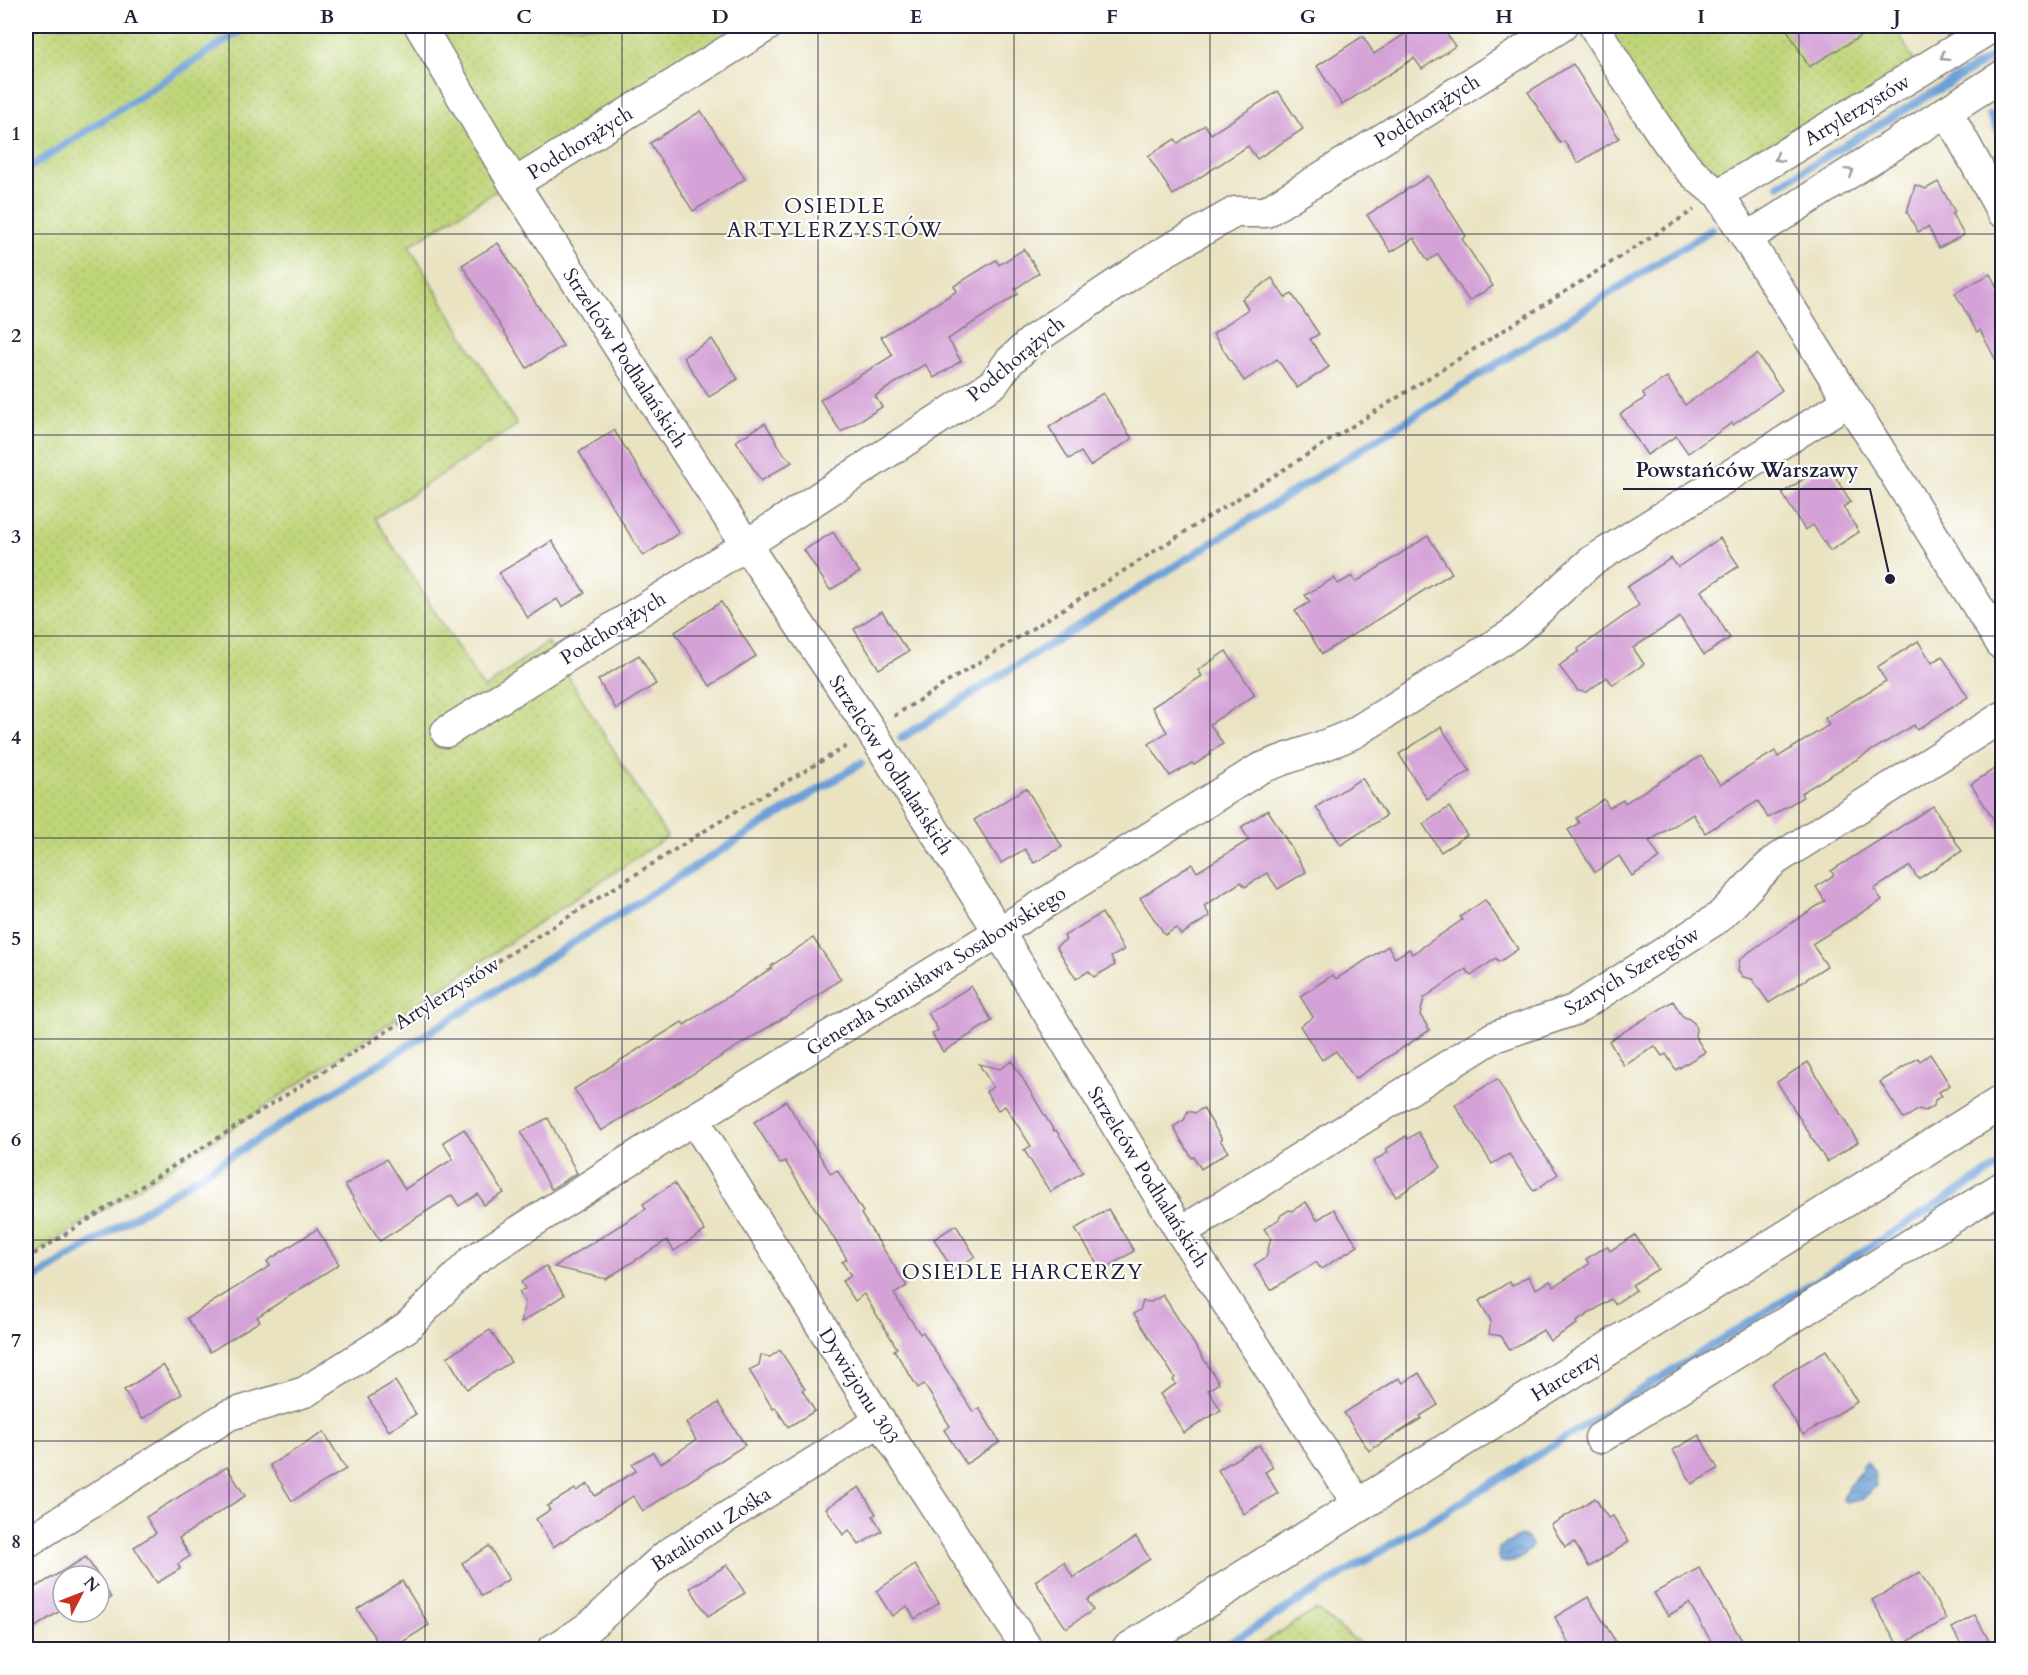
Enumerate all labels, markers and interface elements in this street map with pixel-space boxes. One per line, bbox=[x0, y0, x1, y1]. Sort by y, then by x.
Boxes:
text: A bbox=[123, 3, 139, 30]
text: B bbox=[320, 3, 334, 30]
text: C bbox=[516, 3, 532, 30]
text: D bbox=[711, 3, 729, 30]
text: E bbox=[910, 3, 922, 30]
text: F bbox=[1106, 3, 1118, 30]
text: G bbox=[1300, 3, 1316, 30]
text: H bbox=[1495, 3, 1513, 30]
text: I bbox=[1697, 3, 1705, 30]
text: J bbox=[1890, 3, 1901, 30]
one-way arrow bbox=[1940, 49, 1951, 60]
street label: Podchorążych bbox=[1369, 68, 1485, 154]
street label: Artylerzystów bbox=[1799, 68, 1915, 152]
street label: Podchorążych bbox=[522, 100, 638, 186]
text: 1 bbox=[11, 120, 21, 147]
one-way arrow bbox=[1774, 151, 1784, 163]
one-way arrow bbox=[1844, 168, 1854, 180]
district label: OSIEDLE ARTYLERZYSTÓW bbox=[727, 192, 943, 245]
street label: Strzelców Podhalańskich bbox=[557, 263, 693, 453]
street label: Podchorążych bbox=[962, 310, 1071, 408]
text: 2 bbox=[11, 322, 21, 349]
callout: Powstańców Warszawy bbox=[1623, 450, 1870, 489]
text: Powstańców Warszawy bbox=[1635, 456, 1859, 485]
text: 3 bbox=[11, 523, 21, 550]
street label: Podchorążych bbox=[555, 585, 671, 671]
street label: Strzelców Podhalańskich bbox=[823, 670, 959, 860]
text: 4 bbox=[11, 724, 21, 751]
street label: Generała Stanisława Sosabowskiego bbox=[801, 880, 1071, 1062]
street label: Szarych Szeregów bbox=[1559, 920, 1705, 1022]
text: 5 bbox=[11, 925, 21, 952]
street label: Artylerzystów bbox=[389, 950, 505, 1036]
street label: Strzelców Podhalańskich bbox=[1081, 1081, 1215, 1273]
text: 6 bbox=[11, 1126, 21, 1153]
district label: OSIEDLE HARCERZY bbox=[902, 1258, 1144, 1287]
street label: Dywizjonu 303 bbox=[812, 1323, 906, 1449]
text: 7 bbox=[11, 1327, 21, 1354]
street label: Harcerzy bbox=[1526, 1344, 1606, 1408]
street label: Batalionu Zośka bbox=[646, 1480, 776, 1578]
text: 8 bbox=[11, 1528, 21, 1555]
north arrow bbox=[51, 1564, 111, 1624]
text: N bbox=[79, 1572, 104, 1597]

